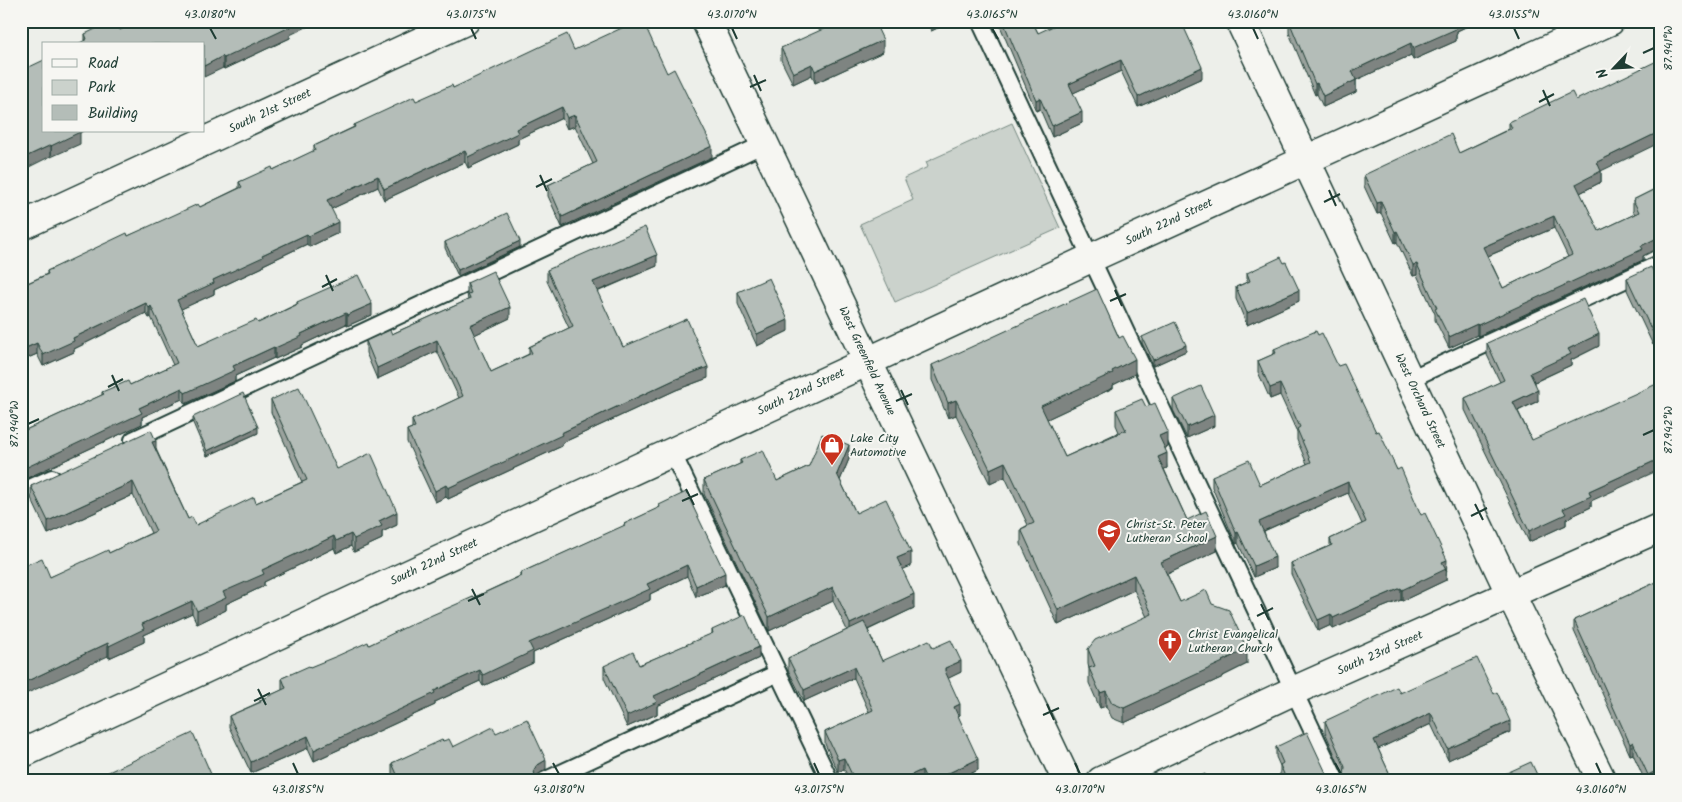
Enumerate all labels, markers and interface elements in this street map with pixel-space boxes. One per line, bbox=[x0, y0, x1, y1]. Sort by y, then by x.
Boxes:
text: 43.0180°N bbox=[184, 5, 236, 24]
text: 43.0175°N bbox=[446, 5, 496, 24]
text: 43.0170°N bbox=[707, 5, 757, 24]
text: 43.0165°N bbox=[966, 5, 1018, 24]
text: 43.0160°N bbox=[1228, 5, 1278, 24]
text: 43.0155°N bbox=[1488, 5, 1540, 24]
text: 87.941°W bbox=[1659, 25, 1678, 71]
legend bbox=[42, 42, 205, 132]
north arrow bbox=[1590, 42, 1640, 92]
text: Road bbox=[88, 52, 119, 76]
text: N bbox=[1591, 64, 1615, 82]
text: Park bbox=[88, 76, 116, 100]
street label: South 21st Street bbox=[226, 83, 315, 138]
text: Building bbox=[88, 102, 138, 126]
street label: South 22nd Street bbox=[1122, 193, 1216, 251]
street label: West Greenfield Avenue bbox=[833, 303, 901, 419]
street label: West Orchard Street bbox=[1390, 350, 1451, 452]
street label: South 22nd Street bbox=[754, 363, 848, 421]
text: 87.940°W bbox=[5, 400, 24, 448]
text: 87.942°W bbox=[1659, 406, 1678, 454]
place label: Lake City Automotive bbox=[850, 429, 907, 462]
shop icon: Lake City Automotive bbox=[819, 432, 845, 466]
place label: Christ-St. Peter Lutheran School bbox=[1126, 515, 1208, 548]
school or university icon: Christ-St. Peter Lutheran School bbox=[1096, 518, 1122, 552]
street label: South 22nd Street bbox=[387, 533, 481, 591]
place label: Christ Evangelical Lutheran Church bbox=[1188, 625, 1278, 658]
street label: South 23rd Street bbox=[1334, 625, 1426, 680]
church icon: Christ Evangelical Lutheran Church bbox=[1157, 628, 1183, 662]
text: 43.0185°N bbox=[272, 780, 324, 799]
text: 43.0180°N bbox=[533, 780, 585, 799]
text: 43.0175°N bbox=[794, 780, 844, 799]
text: 43.0170°N bbox=[1055, 780, 1105, 799]
text: 43.0165°N bbox=[1315, 780, 1367, 799]
text: 43.0160°N bbox=[1576, 780, 1626, 799]

